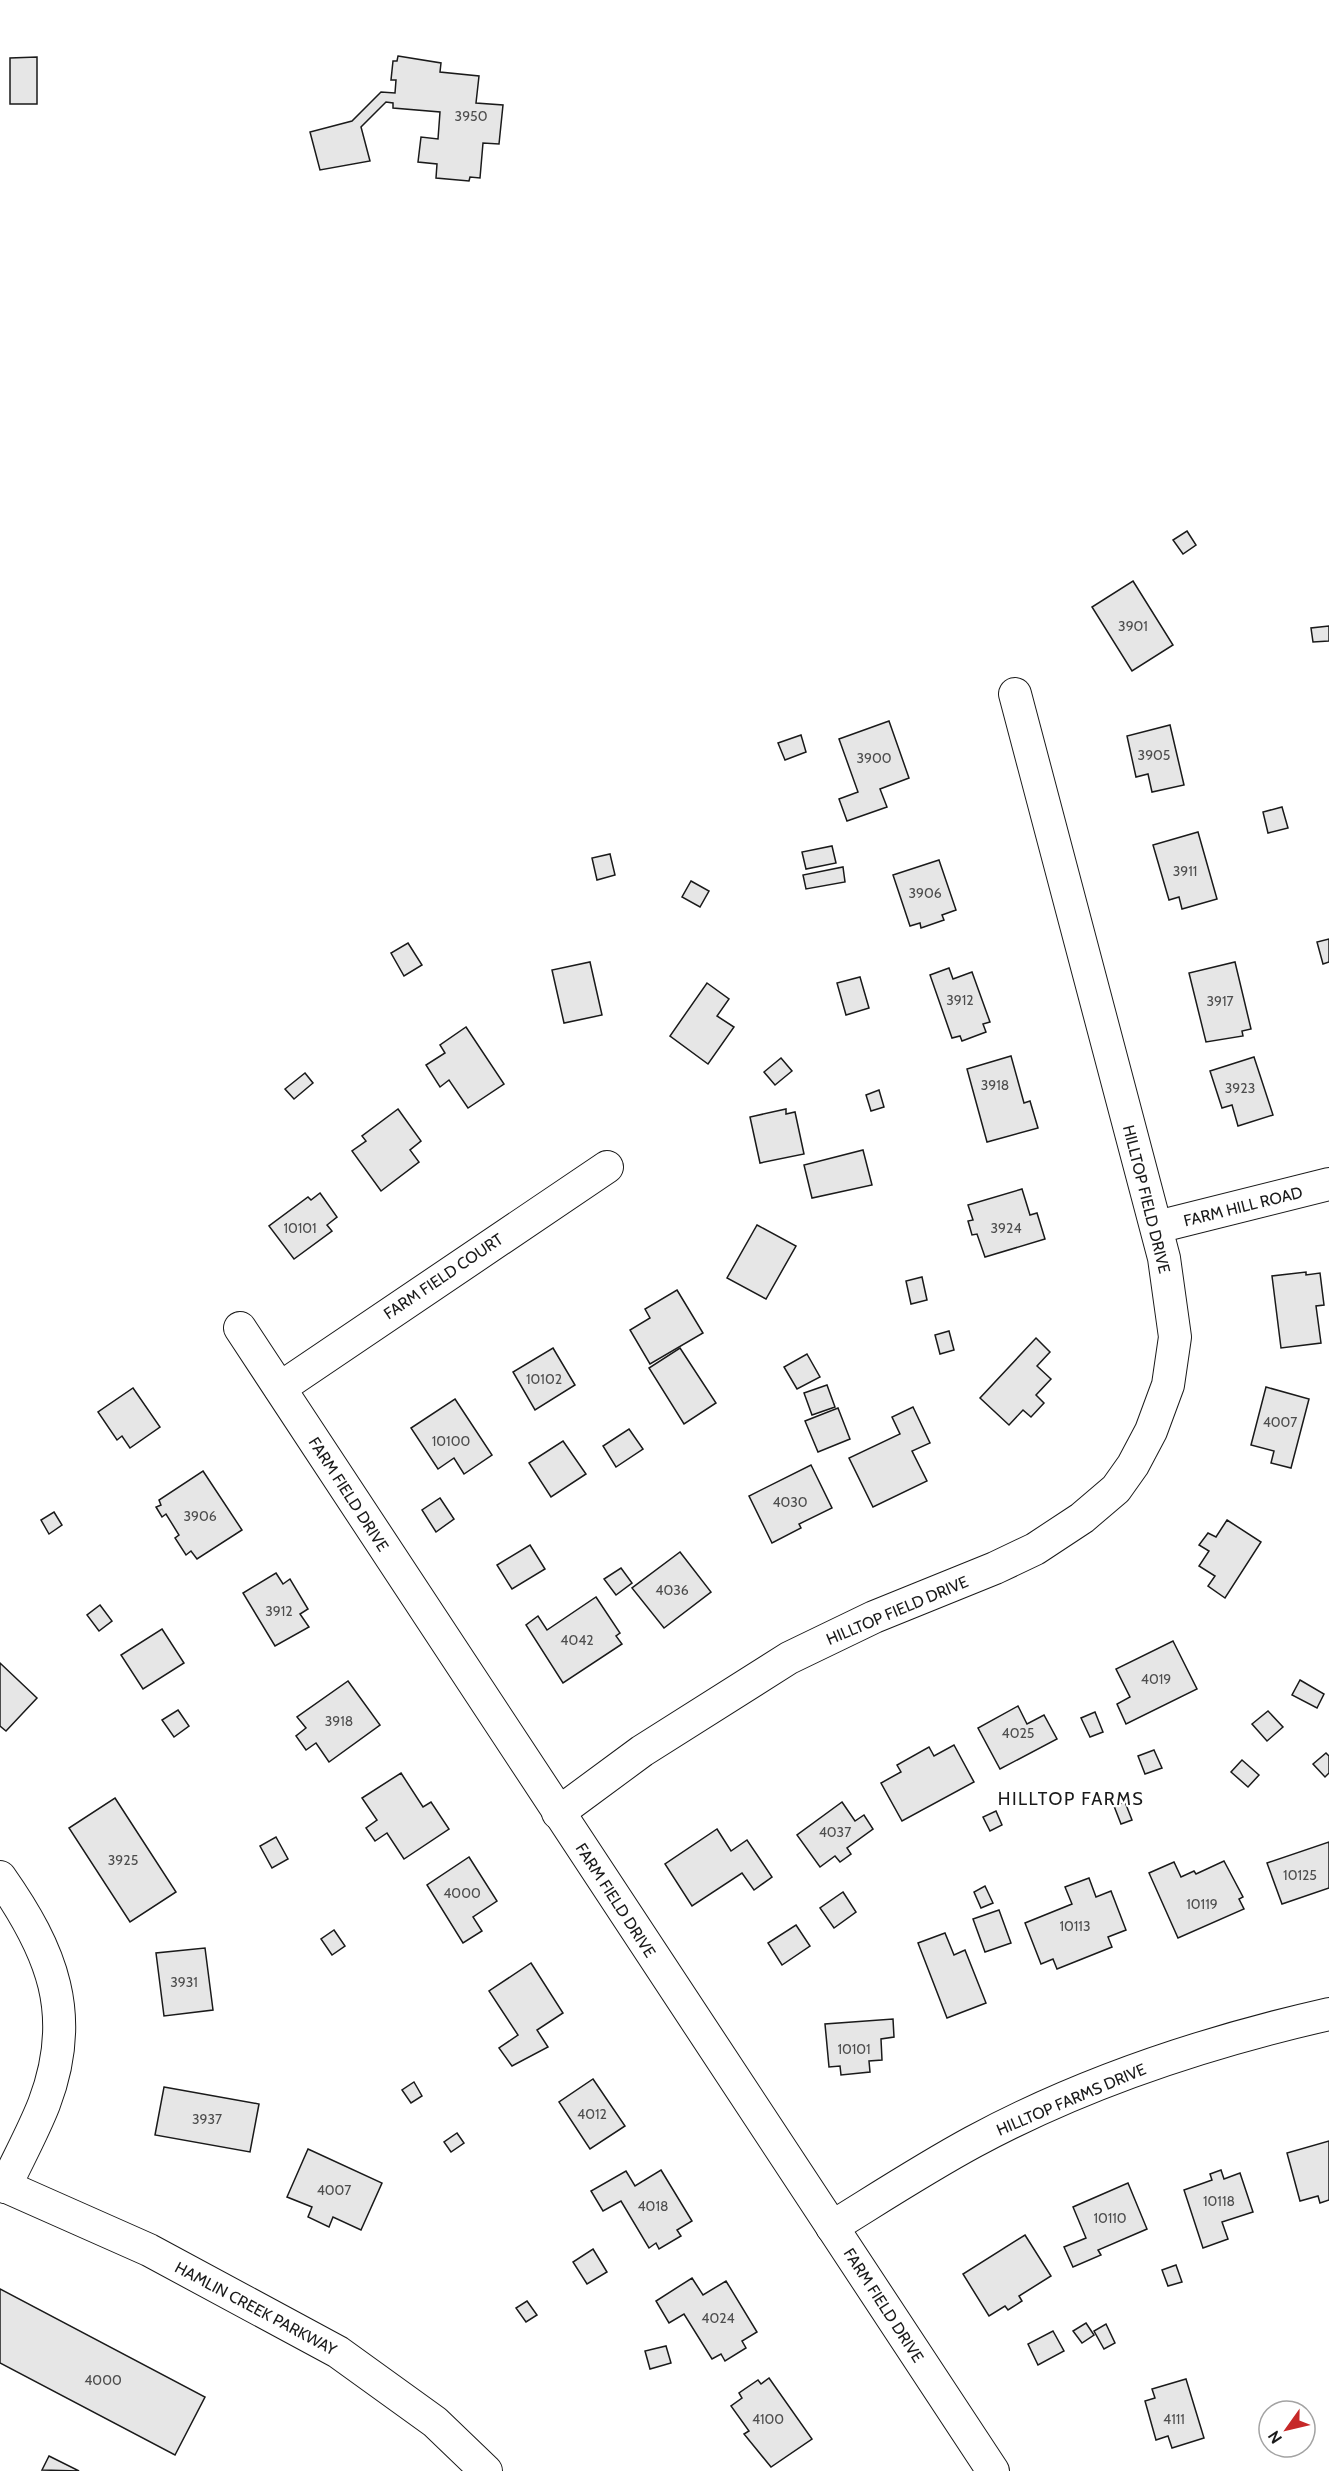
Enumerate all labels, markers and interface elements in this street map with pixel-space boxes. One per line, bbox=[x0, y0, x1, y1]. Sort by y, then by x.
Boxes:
house number: 3950 bbox=[455, 107, 488, 125]
house number: 3901 bbox=[1118, 617, 1148, 635]
house number: 3905 bbox=[1138, 746, 1170, 764]
house number: 3900 bbox=[856, 749, 892, 767]
house number: 3911 bbox=[1173, 862, 1197, 880]
house number: 3906 bbox=[908, 884, 942, 902]
house number: 3912 bbox=[946, 991, 974, 1009]
house number: 3917 bbox=[1206, 992, 1234, 1010]
house number: 3918 bbox=[981, 1076, 1009, 1094]
house number: 3923 bbox=[1225, 1079, 1255, 1097]
street label: HILLTOP FIELD DRIVE bbox=[1119, 1123, 1174, 1275]
street label: FARM HILL ROAD bbox=[1182, 1183, 1305, 1230]
house number: 10101 bbox=[283, 1219, 317, 1237]
house number: 3924 bbox=[991, 1219, 1021, 1237]
street label: FARM FIELD COURT bbox=[380, 1229, 507, 1323]
house number: 10102 bbox=[526, 1370, 562, 1388]
house number: 4007 bbox=[1263, 1413, 1297, 1431]
house number: 10100 bbox=[432, 1432, 470, 1450]
street label: FARM FIELD DRIVE bbox=[305, 1434, 393, 1555]
house number: 4030 bbox=[772, 1493, 808, 1511]
house number: 3906 bbox=[183, 1507, 217, 1525]
street label: HILLTOP FIELD DRIVE bbox=[823, 1572, 971, 1649]
house number: 4036 bbox=[655, 1581, 689, 1599]
house number: 3912 bbox=[265, 1602, 293, 1620]
house number: 4042 bbox=[560, 1631, 594, 1649]
house number: 4019 bbox=[1141, 1670, 1171, 1688]
house number: 3918 bbox=[325, 1712, 353, 1730]
house number: 4025 bbox=[1002, 1724, 1034, 1742]
district label: HILLTOP FARMS bbox=[998, 1788, 1144, 1810]
house number: 4037 bbox=[819, 1823, 851, 1841]
street label: FARM FIELD DRIVE bbox=[572, 1840, 660, 1961]
house number: 3925 bbox=[108, 1851, 138, 1869]
house number: 10125 bbox=[1283, 1866, 1317, 1884]
house number: 4000 bbox=[443, 1884, 481, 1902]
house number: 10119 bbox=[1186, 1895, 1218, 1913]
house number: 10113 bbox=[1059, 1917, 1091, 1935]
house number: 3931 bbox=[170, 1973, 198, 1991]
house number: 10101 bbox=[837, 2040, 871, 2058]
street label: HILLTOP FARMS DRIVE bbox=[994, 2059, 1149, 2140]
house number: 4012 bbox=[577, 2105, 607, 2123]
house number: 3937 bbox=[192, 2110, 222, 2128]
house number: 4007 bbox=[317, 2181, 351, 2199]
house number: 10118 bbox=[1203, 2192, 1235, 2210]
house number: 4018 bbox=[638, 2197, 668, 2215]
house number: 10110 bbox=[1093, 2209, 1127, 2227]
street label: FARM FIELD DRIVE bbox=[840, 2245, 928, 2366]
street label: HAMLIN CREEK PARKWAY bbox=[172, 2258, 341, 2360]
house number: 4024 bbox=[701, 2309, 735, 2327]
house number: 4000 bbox=[84, 2371, 122, 2389]
north arrow bbox=[1257, 2399, 1317, 2459]
house number: 4100 bbox=[752, 2410, 784, 2428]
house number: 4111 bbox=[1163, 2410, 1185, 2428]
text: N bbox=[1264, 2427, 1286, 2447]

